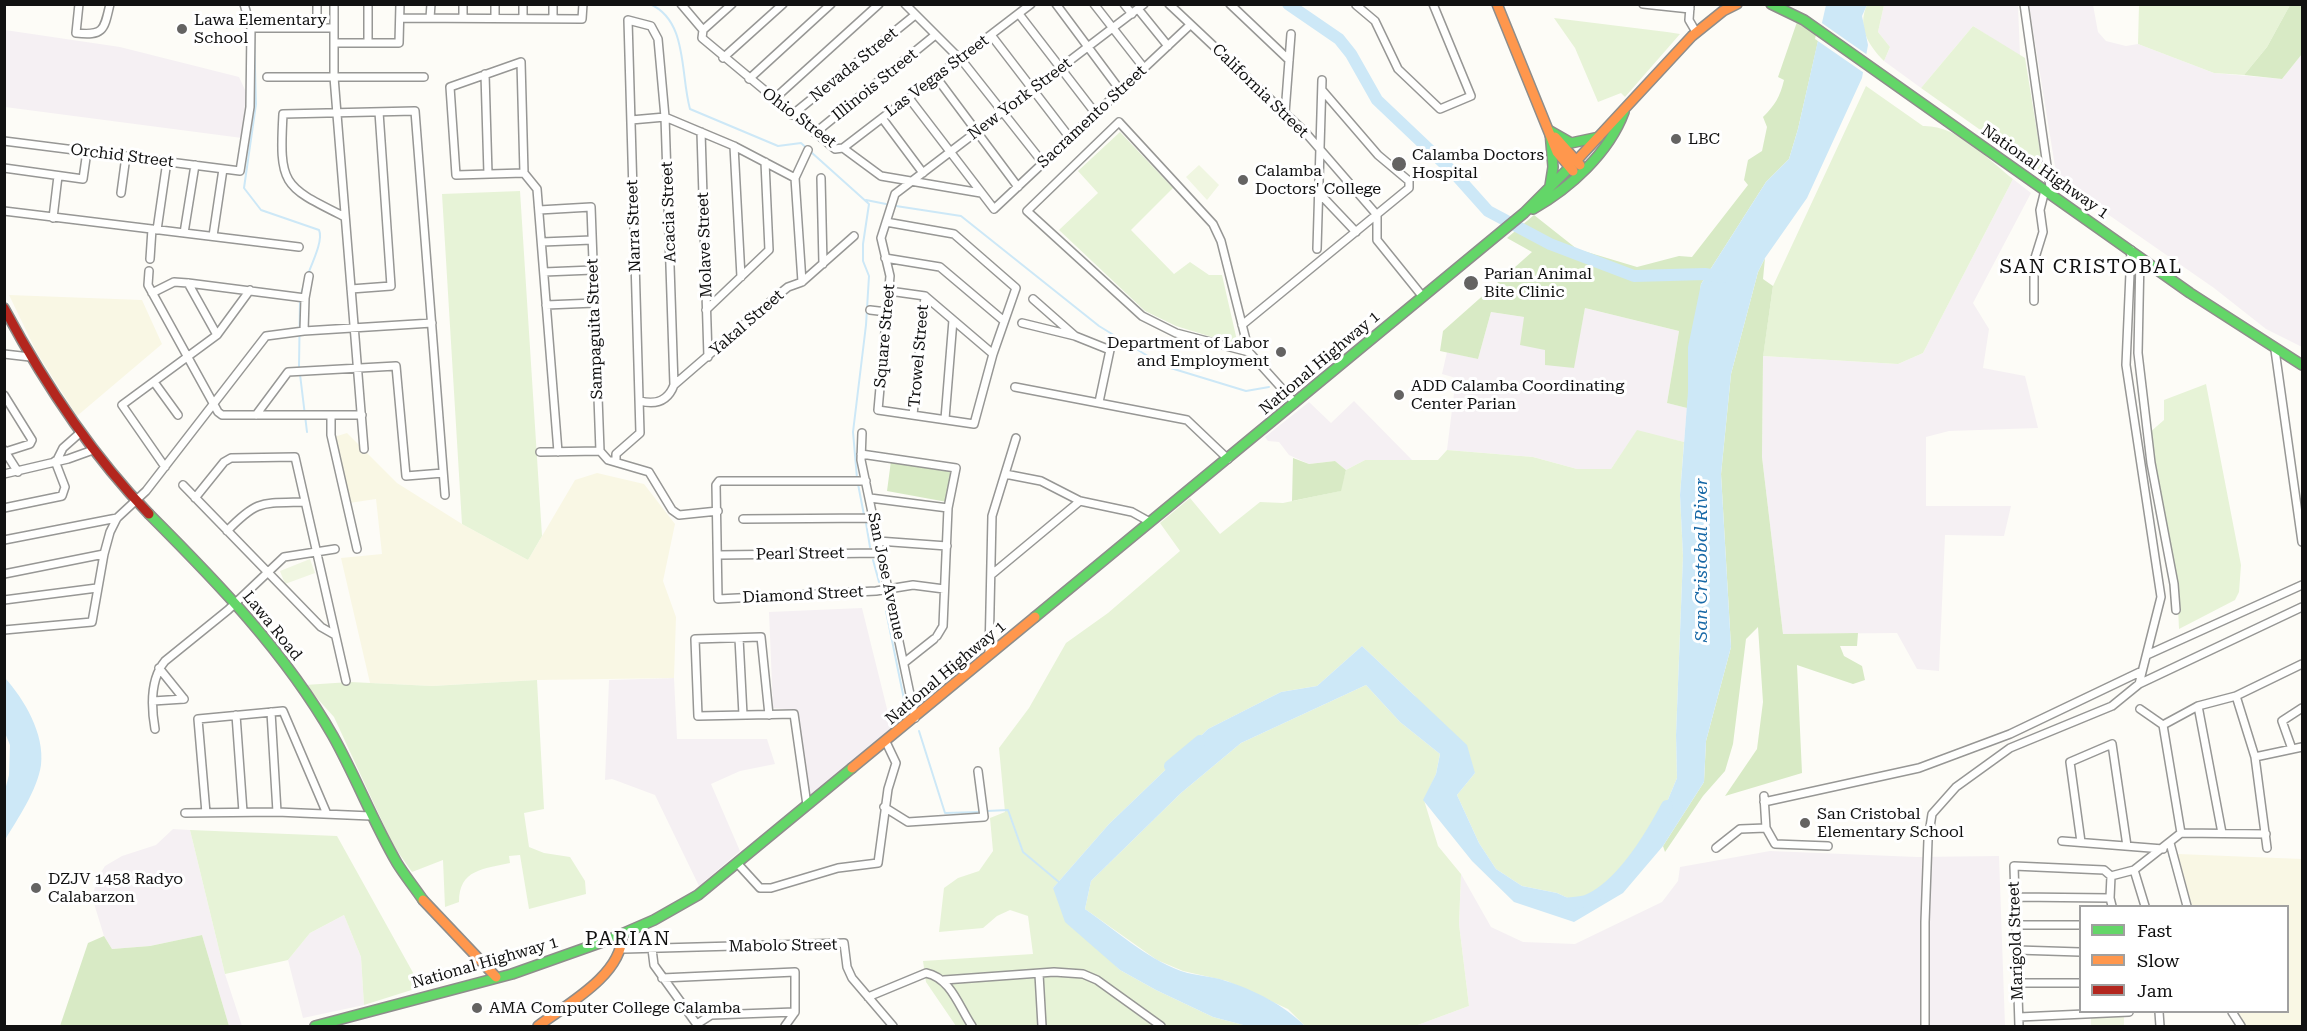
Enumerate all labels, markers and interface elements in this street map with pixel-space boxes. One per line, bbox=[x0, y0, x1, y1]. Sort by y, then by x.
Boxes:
place label: Lawa Elementary School bbox=[194, 10, 327, 48]
marker: Lawa Elementary School bbox=[175, 22, 189, 36]
street label: Nevada Street bbox=[806, 24, 902, 106]
street label: Las Vegas Street bbox=[882, 31, 992, 121]
street label: California Street bbox=[1208, 40, 1312, 142]
street label: Illinois Street bbox=[829, 45, 921, 125]
street label: New York Street bbox=[964, 54, 1076, 144]
street label: Sacramento Street bbox=[1034, 62, 1150, 172]
street label: Ohio Street bbox=[758, 84, 840, 152]
street label: National Highway 1 bbox=[1977, 121, 2113, 223]
place label: LBC bbox=[1688, 129, 1720, 149]
marker: LBC bbox=[1669, 132, 1683, 146]
street label: Orchid Street bbox=[69, 140, 175, 172]
place label: Calamba Doctors Hospital bbox=[1412, 145, 1544, 183]
marker: Calamba Doctors Hospital bbox=[1390, 155, 1408, 173]
street label: Acacia Street bbox=[658, 161, 680, 263]
place label: Calamba Doctors' College bbox=[1255, 161, 1381, 199]
marker: Calamba Doctors' College bbox=[1236, 173, 1250, 187]
street label: Narra Street bbox=[623, 179, 645, 273]
street label: Molave Street bbox=[694, 192, 716, 298]
district label: SAN CRISTOBAL bbox=[1999, 255, 2183, 279]
street label: Sampaguita Street bbox=[583, 258, 607, 400]
place label: Parian Animal Bite Clinic bbox=[1484, 264, 1592, 302]
marker: Parian Animal Bite Clinic bbox=[1462, 274, 1480, 292]
street label: Square Street bbox=[871, 283, 899, 389]
street label: Yakal Street bbox=[706, 286, 788, 360]
street label: Trowel Street bbox=[905, 304, 933, 408]
street label: National Highway 1 bbox=[1256, 307, 1384, 419]
place label: Department of Labor and Employment bbox=[1107, 333, 1269, 371]
marker: Department of Labor and Employment bbox=[1274, 345, 1288, 359]
place label: ADD Calamba Coordinating Center Parian bbox=[1411, 376, 1624, 414]
marker: ADD Calamba Coordinating Center Parian bbox=[1392, 388, 1406, 402]
water label: San Cristobal River bbox=[1691, 478, 1713, 642]
street label: San Jose Avenue bbox=[863, 511, 909, 641]
street label: Pearl Street bbox=[755, 544, 845, 564]
street label: Diamond Street bbox=[742, 582, 864, 608]
street label: Lawa Road bbox=[238, 588, 306, 664]
street label: National Highway 1 bbox=[882, 617, 1010, 729]
place label: San Cristobal Elementary School bbox=[1817, 804, 1964, 842]
marker: San Cristobal Elementary School bbox=[1798, 816, 1812, 830]
place label: DZJV 1458 Radyo Calabarzon bbox=[48, 869, 183, 907]
marker: DZJV 1458 Radyo Calabarzon bbox=[29, 881, 43, 895]
street label: Marigold Street bbox=[2004, 881, 2028, 1001]
legend bbox=[2079, 905, 2289, 1013]
text: Fast bbox=[2137, 920, 2172, 941]
district label: PARIAN bbox=[585, 927, 671, 951]
street label: National Highway 1 bbox=[410, 933, 560, 993]
street label: Mabolo Street bbox=[729, 935, 837, 957]
text: Slow bbox=[2137, 950, 2179, 971]
text: Jam bbox=[2137, 980, 2173, 1001]
place label: AMA Computer College Calamba bbox=[489, 998, 741, 1018]
marker: AMA Computer College Calamba bbox=[470, 1001, 484, 1015]

